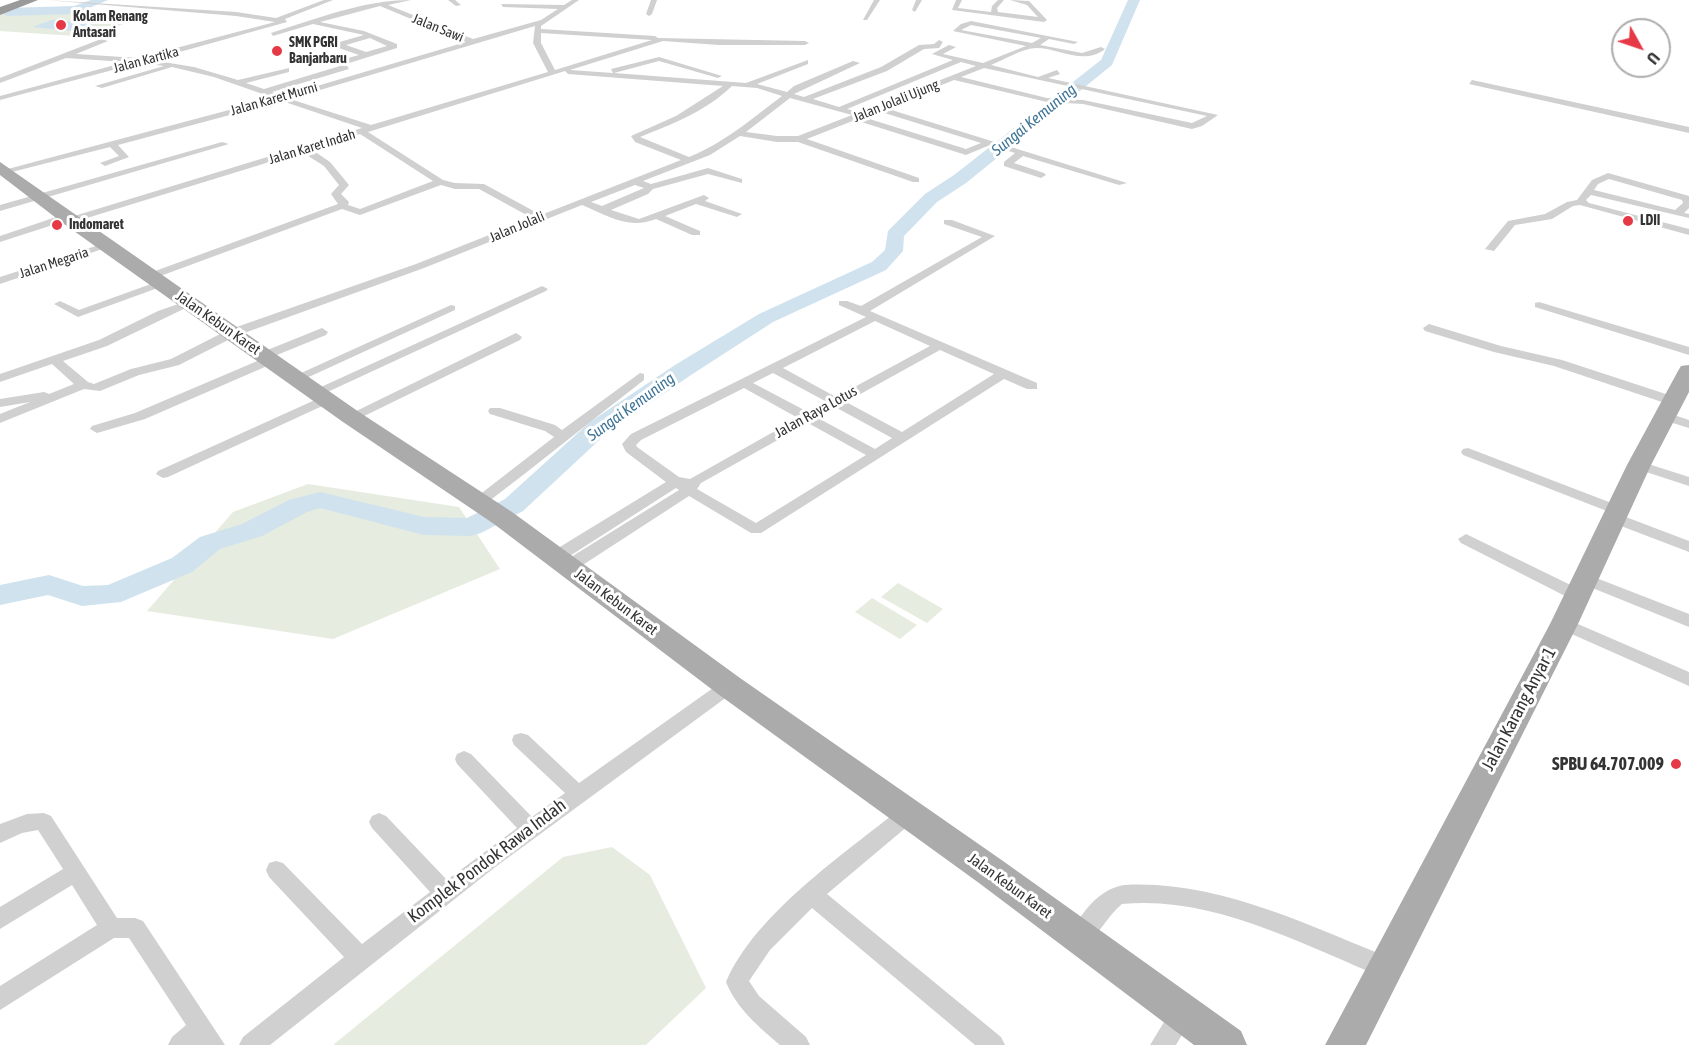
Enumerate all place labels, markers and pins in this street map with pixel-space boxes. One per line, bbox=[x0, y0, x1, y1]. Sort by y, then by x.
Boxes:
place label: Kolam Renang Antasari bbox=[73, 9, 148, 42]
marker: Kolam Renang Antasari bbox=[54, 18, 68, 32]
place label: SMK PGRI Banjarbaru bbox=[289, 35, 347, 68]
marker: SMK PGRI Banjarbaru bbox=[270, 44, 284, 58]
place label: LDII bbox=[1640, 213, 1660, 229]
marker: LDII bbox=[1621, 214, 1635, 228]
place label: Indomaret bbox=[69, 217, 124, 233]
marker: Indomaret bbox=[50, 218, 64, 232]
place label: SPBU 64.707.009 bbox=[1552, 753, 1664, 775]
marker: SPBU 64.707.009 bbox=[1669, 757, 1683, 771]

